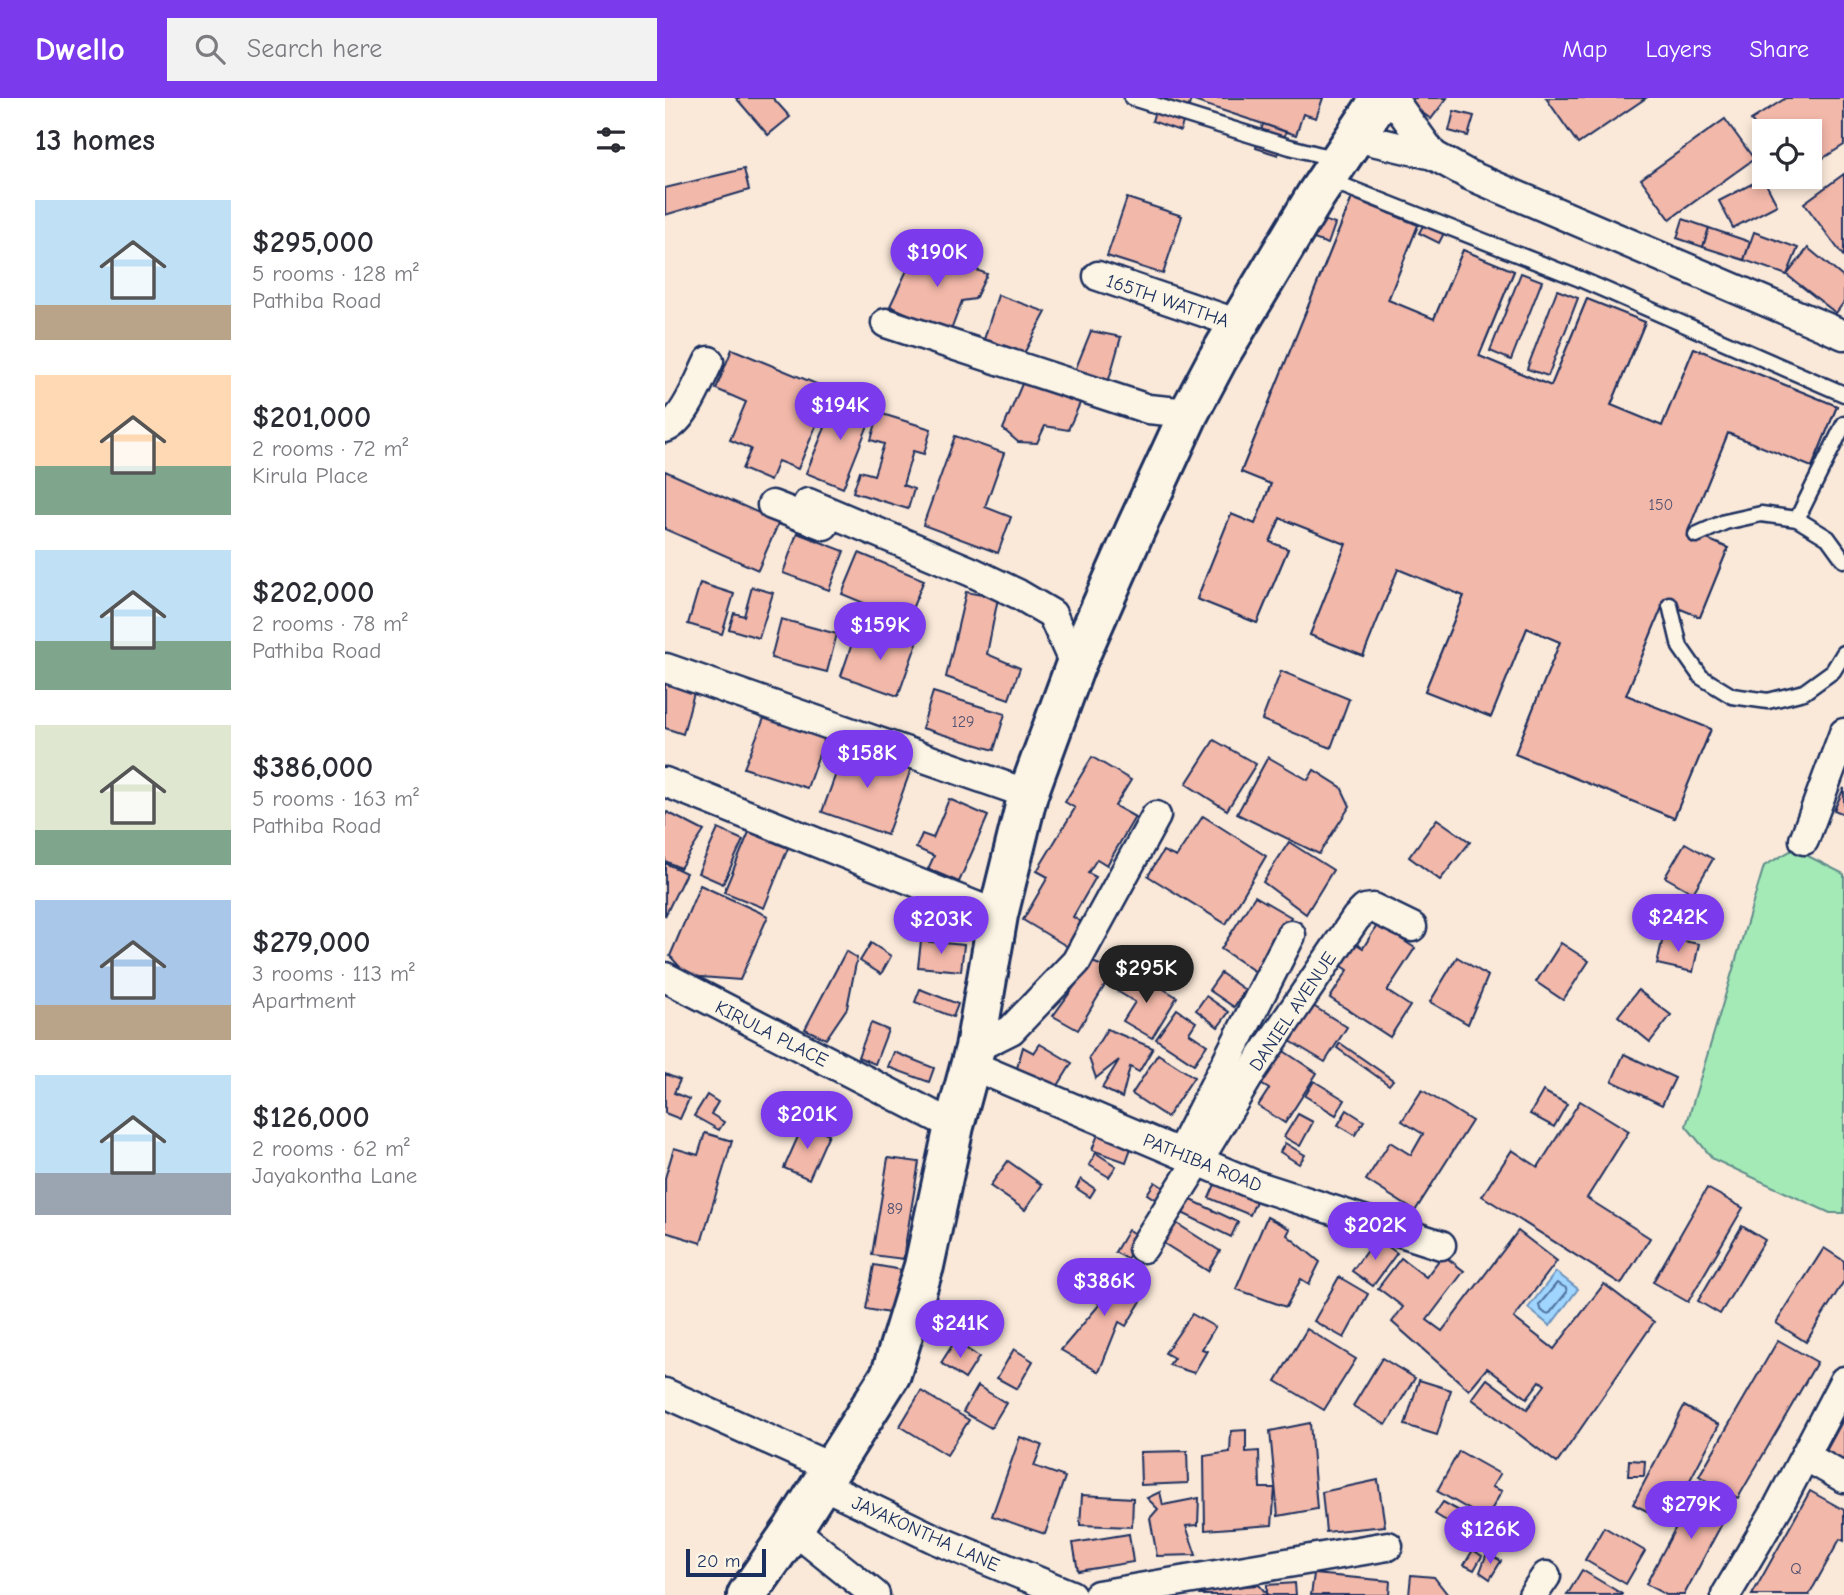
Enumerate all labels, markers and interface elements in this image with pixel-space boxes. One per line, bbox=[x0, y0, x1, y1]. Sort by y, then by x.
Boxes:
search box bbox=[167, 18, 657, 81]
text: Dwello bbox=[35, 30, 125, 68]
icon: search bbox=[191, 30, 229, 68]
text: Search here bbox=[247, 34, 382, 64]
text: Map bbox=[1562, 35, 1608, 63]
text: Layers bbox=[1646, 35, 1711, 63]
text: Share bbox=[1749, 35, 1809, 63]
map controls bbox=[1752, 119, 1822, 189]
button: locate bbox=[1752, 119, 1822, 189]
icon: filters bbox=[592, 121, 630, 159]
text: 13 homes bbox=[35, 123, 155, 158]
text: $295,000 bbox=[252, 225, 374, 260]
icon: home bbox=[91, 228, 175, 312]
pin: $190K bbox=[888, 230, 986, 289]
text: $190K bbox=[906, 238, 968, 265]
text: 5 rooms · 128 m² bbox=[252, 260, 419, 287]
street label: 165TH WATTHA bbox=[1103, 270, 1232, 332]
text: Pathiba Road bbox=[252, 287, 381, 314]
pin: $194K bbox=[791, 382, 889, 442]
text: $194K bbox=[811, 391, 869, 418]
text: $201,000 bbox=[252, 400, 371, 435]
icon: home bbox=[91, 403, 175, 487]
text: 2 rooms · 72 m² bbox=[252, 435, 408, 462]
text: Kirula Place bbox=[252, 462, 368, 489]
house number: 150 bbox=[1649, 496, 1673, 514]
text: $202,000 bbox=[252, 575, 374, 610]
icon: home bbox=[91, 578, 175, 662]
pin: $159K bbox=[831, 602, 929, 662]
text: 2 rooms · 78 m² bbox=[252, 610, 408, 637]
text: $159K bbox=[850, 611, 910, 638]
text: Pathiba Road bbox=[252, 637, 381, 664]
house number: 129 bbox=[951, 713, 975, 731]
pin: $158K bbox=[818, 730, 916, 790]
text: $158K bbox=[837, 739, 897, 766]
text: $386,000 bbox=[252, 750, 373, 785]
icon: home bbox=[91, 753, 175, 837]
text: 5 rooms · 163 m² bbox=[252, 785, 419, 812]
text: Pathiba Road bbox=[252, 812, 381, 839]
pin: $242K bbox=[1629, 894, 1727, 954]
pin: $203K bbox=[892, 896, 990, 956]
text: $242K bbox=[1648, 903, 1708, 930]
text: $203K bbox=[910, 905, 972, 932]
text: $279,000 bbox=[252, 925, 371, 960]
icon: home bbox=[91, 928, 175, 1012]
pin: $295K bbox=[1097, 946, 1195, 1005]
street label: DANIEL AVENUE bbox=[1245, 948, 1341, 1075]
text: $295K bbox=[1115, 954, 1177, 981]
text: 3 rooms · 113 m² bbox=[252, 960, 415, 987]
text: Apartment bbox=[252, 987, 355, 1014]
street label: KIRULA PLACE bbox=[711, 996, 832, 1072]
pin: $201K bbox=[758, 1091, 856, 1151]
text: $126,000 bbox=[252, 1100, 370, 1135]
text: $201K bbox=[777, 1100, 837, 1127]
icon: home bbox=[91, 1103, 175, 1187]
street label: PATHIBA ROAD bbox=[1140, 1129, 1265, 1197]
text: 2 rooms · 62 m² bbox=[252, 1135, 410, 1162]
text: Jayakontha Lane bbox=[252, 1162, 417, 1189]
house number: 89 bbox=[887, 1200, 903, 1218]
pin: $202K bbox=[1326, 1202, 1424, 1262]
text: $202K bbox=[1344, 1211, 1406, 1238]
pin: $386K bbox=[1055, 1258, 1153, 1318]
text: $386K bbox=[1073, 1267, 1135, 1294]
pin: $241K bbox=[911, 1300, 1009, 1360]
text: $241K bbox=[931, 1309, 989, 1336]
pin: $279K bbox=[1642, 1482, 1740, 1541]
text: $279K bbox=[1661, 1490, 1721, 1517]
street label: JAYAKONTHA LANE bbox=[848, 1491, 1003, 1576]
pin: $126K bbox=[1441, 1506, 1539, 1566]
text: $126K bbox=[1460, 1515, 1520, 1542]
scale bar bbox=[686, 1546, 767, 1578]
text: 20 m bbox=[697, 1550, 741, 1572]
house number: Q bbox=[1790, 1560, 1802, 1578]

